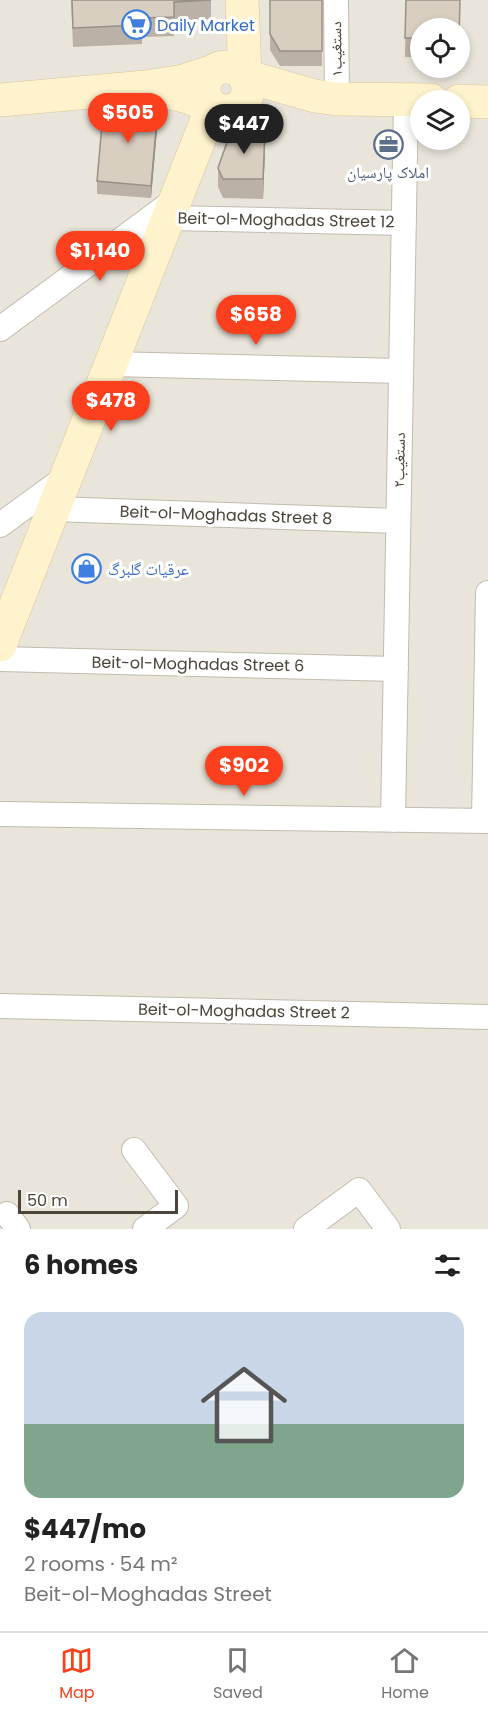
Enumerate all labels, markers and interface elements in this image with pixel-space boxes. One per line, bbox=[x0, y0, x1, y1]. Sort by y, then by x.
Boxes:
supermarket icon: Daily Market bbox=[120, 9, 152, 41]
place label: Daily Market bbox=[157, 14, 255, 37]
map controls bbox=[410, 18, 470, 150]
button: locate bbox=[410, 18, 470, 78]
street label: دستغیب۱ bbox=[324, 21, 348, 77]
button: layers bbox=[410, 90, 470, 150]
pin: $505 bbox=[92, 93, 164, 144]
text: $505 bbox=[102, 98, 154, 126]
pin: $447 bbox=[208, 104, 280, 155]
text: $447 bbox=[219, 109, 269, 137]
office icon: املاک پارسیان bbox=[372, 128, 404, 160]
place label: املاک پارسیان bbox=[347, 161, 429, 184]
street label: Beit-ol-Moghadas Street 12 bbox=[177, 207, 395, 233]
pin: $1,140 bbox=[51, 231, 149, 282]
text: $1,140 bbox=[70, 236, 130, 264]
pin: $658 bbox=[220, 295, 292, 346]
text: $658 bbox=[230, 300, 282, 328]
pin: $478 bbox=[75, 381, 147, 432]
text: $478 bbox=[86, 386, 136, 414]
street label: ۲دستغیب bbox=[387, 432, 411, 488]
street label: Beit-ol-Moghadas Street 8 bbox=[119, 500, 333, 530]
shop icon: عرقیات گلبرگ bbox=[71, 553, 103, 585]
place label: عرقیات گلبرگ bbox=[108, 558, 189, 581]
street label: Beit-ol-Moghadas Street 6 bbox=[91, 651, 305, 677]
pin: $902 bbox=[208, 746, 280, 797]
text: $902 bbox=[219, 751, 269, 779]
street label: Beit-ol-Moghadas Street 2 bbox=[138, 998, 350, 1024]
scale bar bbox=[18, 1187, 178, 1214]
text: 50 m bbox=[27, 1189, 68, 1212]
text: 6 homes bbox=[24, 1247, 138, 1283]
icon: filters bbox=[431, 1249, 464, 1282]
icon: home bbox=[190, 1351, 298, 1459]
text: $447/mo bbox=[24, 1511, 146, 1547]
text: 2 rooms · 54 m² bbox=[24, 1550, 178, 1578]
text: Beit-ol-Moghadas Street bbox=[24, 1580, 272, 1608]
tab: Map bbox=[59, 1644, 95, 1705]
tab: Saved bbox=[213, 1644, 263, 1705]
tab: Home bbox=[381, 1644, 429, 1705]

